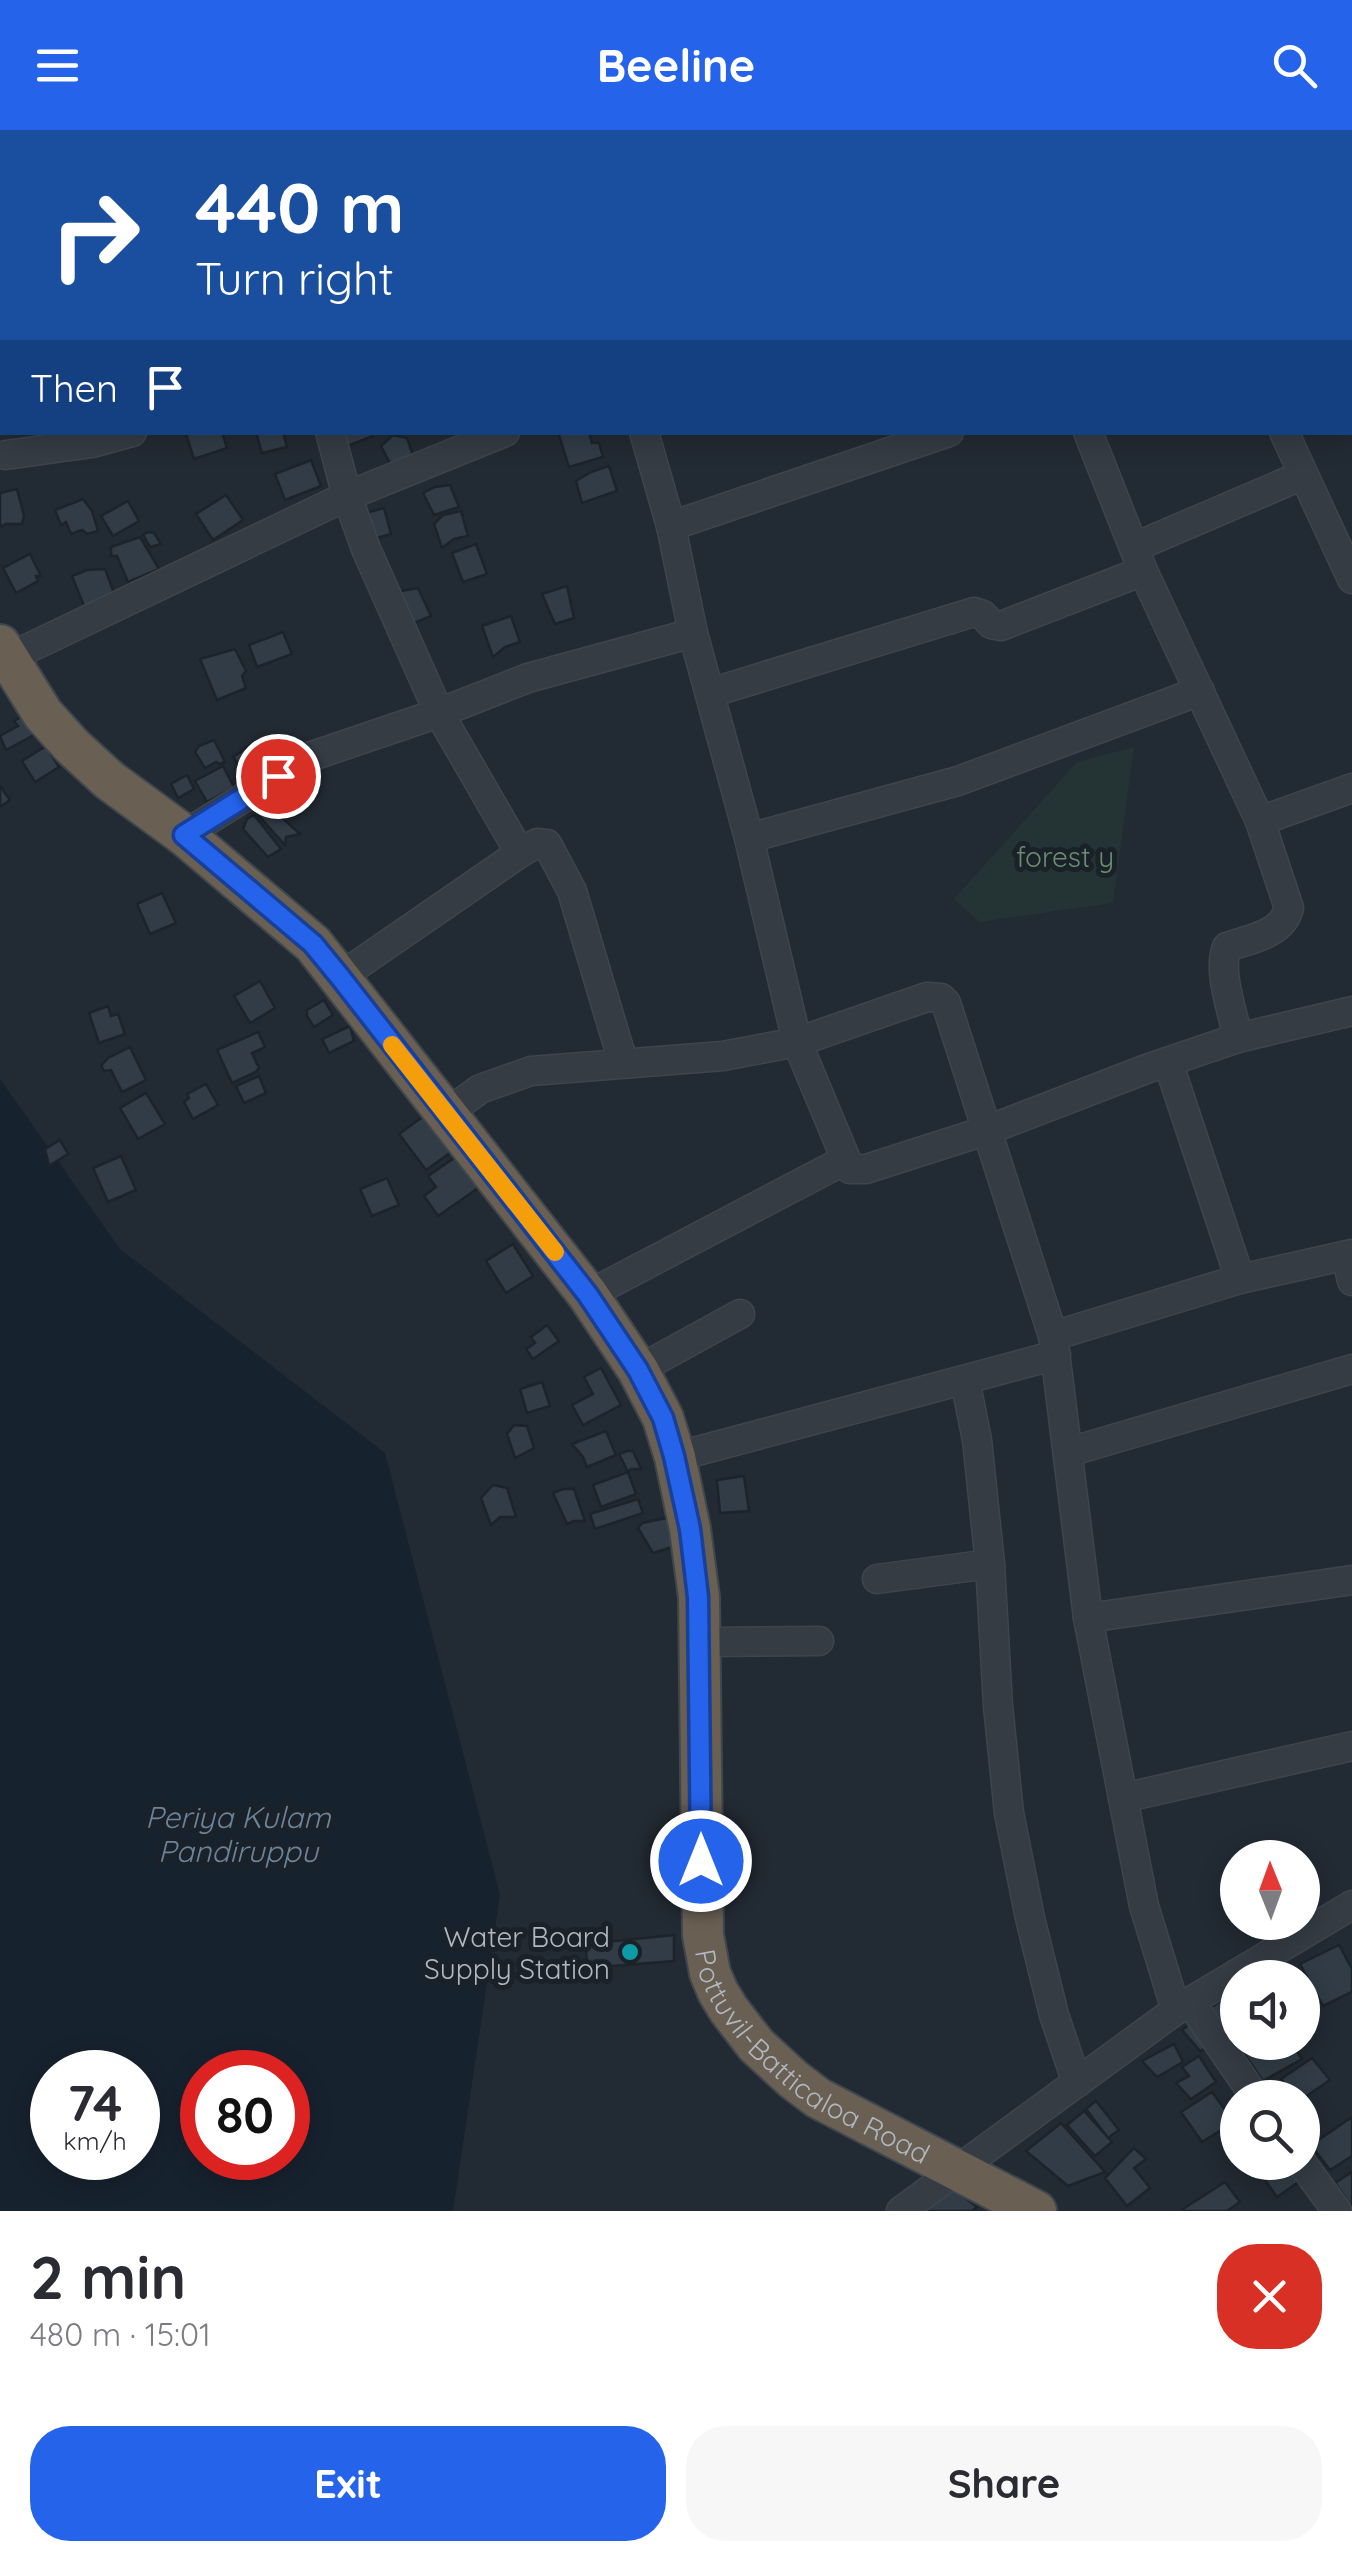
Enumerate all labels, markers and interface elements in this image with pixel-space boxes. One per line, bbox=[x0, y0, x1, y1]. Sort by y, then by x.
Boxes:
text: Beeline bbox=[597, 37, 755, 93]
icon: menu bbox=[30, 38, 85, 93]
icon: search bbox=[1267, 38, 1322, 93]
text: 440 m bbox=[195, 163, 404, 251]
icon: right bbox=[30, 170, 160, 300]
text: Turn right bbox=[195, 250, 394, 306]
icon: arrive bbox=[138, 360, 193, 415]
text: Then bbox=[30, 364, 118, 412]
pin bbox=[236, 734, 321, 819]
icon: arrive bbox=[251, 749, 306, 804]
park label: forest y bbox=[1016, 839, 1114, 874]
water label: Periya Kulam Pandiruppu bbox=[145, 1798, 331, 1870]
position arrow bbox=[649, 1809, 753, 1913]
north arrow bbox=[1220, 1840, 1320, 1940]
map controls bbox=[1220, 1840, 1320, 2180]
place label: Water Board Supply Station bbox=[424, 1919, 610, 1986]
marker: Water Board Supply Station bbox=[619, 1941, 641, 1963]
street label: Pottuvil-Batticaloa Road bbox=[688, 1946, 936, 2170]
button: sound bbox=[1220, 1960, 1320, 2060]
speed limit sign: 80 bbox=[180, 2050, 310, 2180]
text: 74 bbox=[68, 2071, 122, 2134]
button: search bbox=[1220, 2080, 1320, 2180]
text: km/h bbox=[63, 2125, 127, 2156]
text: 2 min bbox=[30, 2239, 186, 2314]
button: close bbox=[1217, 2244, 1322, 2349]
text: 480 m · 15:01 bbox=[30, 2314, 211, 2354]
button: Exit bbox=[30, 2426, 666, 2541]
button: Share bbox=[686, 2426, 1322, 2541]

